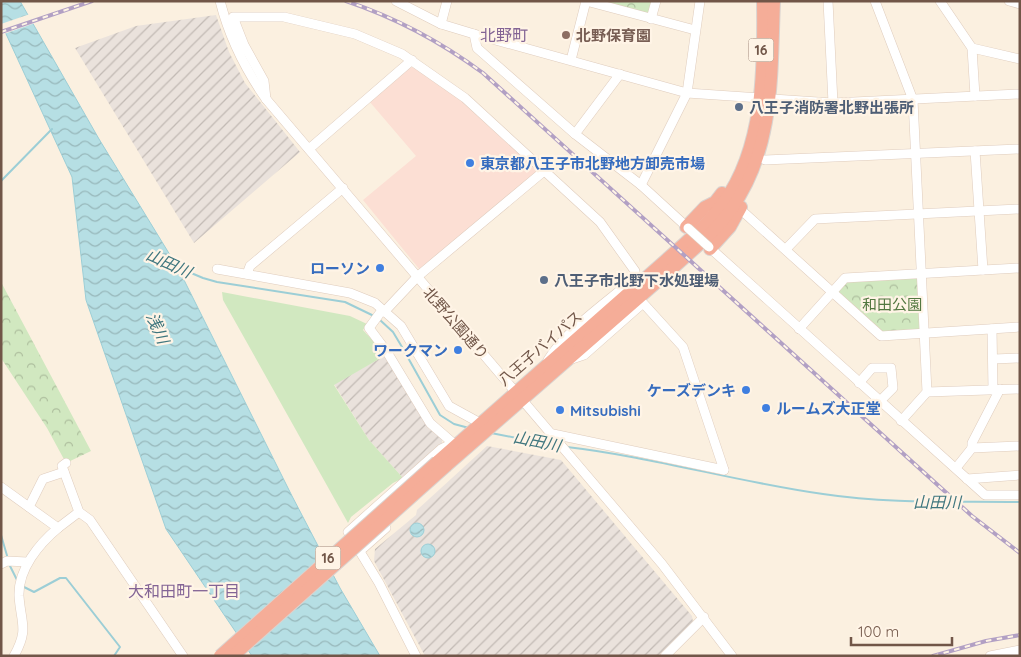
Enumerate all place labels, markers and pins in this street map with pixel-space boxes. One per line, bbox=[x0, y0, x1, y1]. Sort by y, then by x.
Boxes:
place label: 北野保育園 bbox=[576, 26, 651, 45]
marker: 北野保育園 bbox=[560, 29, 572, 41]
place label: 八王子消防署北野出張所 bbox=[749, 98, 914, 117]
marker: 八王子消防署北野出張所 bbox=[733, 101, 745, 113]
place label: 東京都八王子市北野地方卸売市場 bbox=[480, 154, 705, 173]
marker: 東京都八王子市北野地方卸売市場 bbox=[464, 157, 476, 169]
place label: ローソン bbox=[310, 259, 370, 278]
marker: ローソン bbox=[374, 262, 386, 274]
place label: 八王子市北野下水処理場 bbox=[554, 271, 719, 290]
marker: 八王子市北野下水処理場 bbox=[538, 274, 550, 286]
place label: ワークマン bbox=[373, 341, 448, 360]
marker: ワークマン bbox=[452, 344, 464, 356]
place label: ケーズデンキ bbox=[647, 381, 736, 400]
marker: ケーズデンキ bbox=[740, 384, 752, 396]
place label: ルームズ大正堂 bbox=[776, 399, 881, 418]
place label: Mitsubishi bbox=[570, 401, 641, 420]
marker: ルームズ大正堂 bbox=[760, 402, 772, 414]
marker: Mitsubishi bbox=[554, 404, 566, 416]

